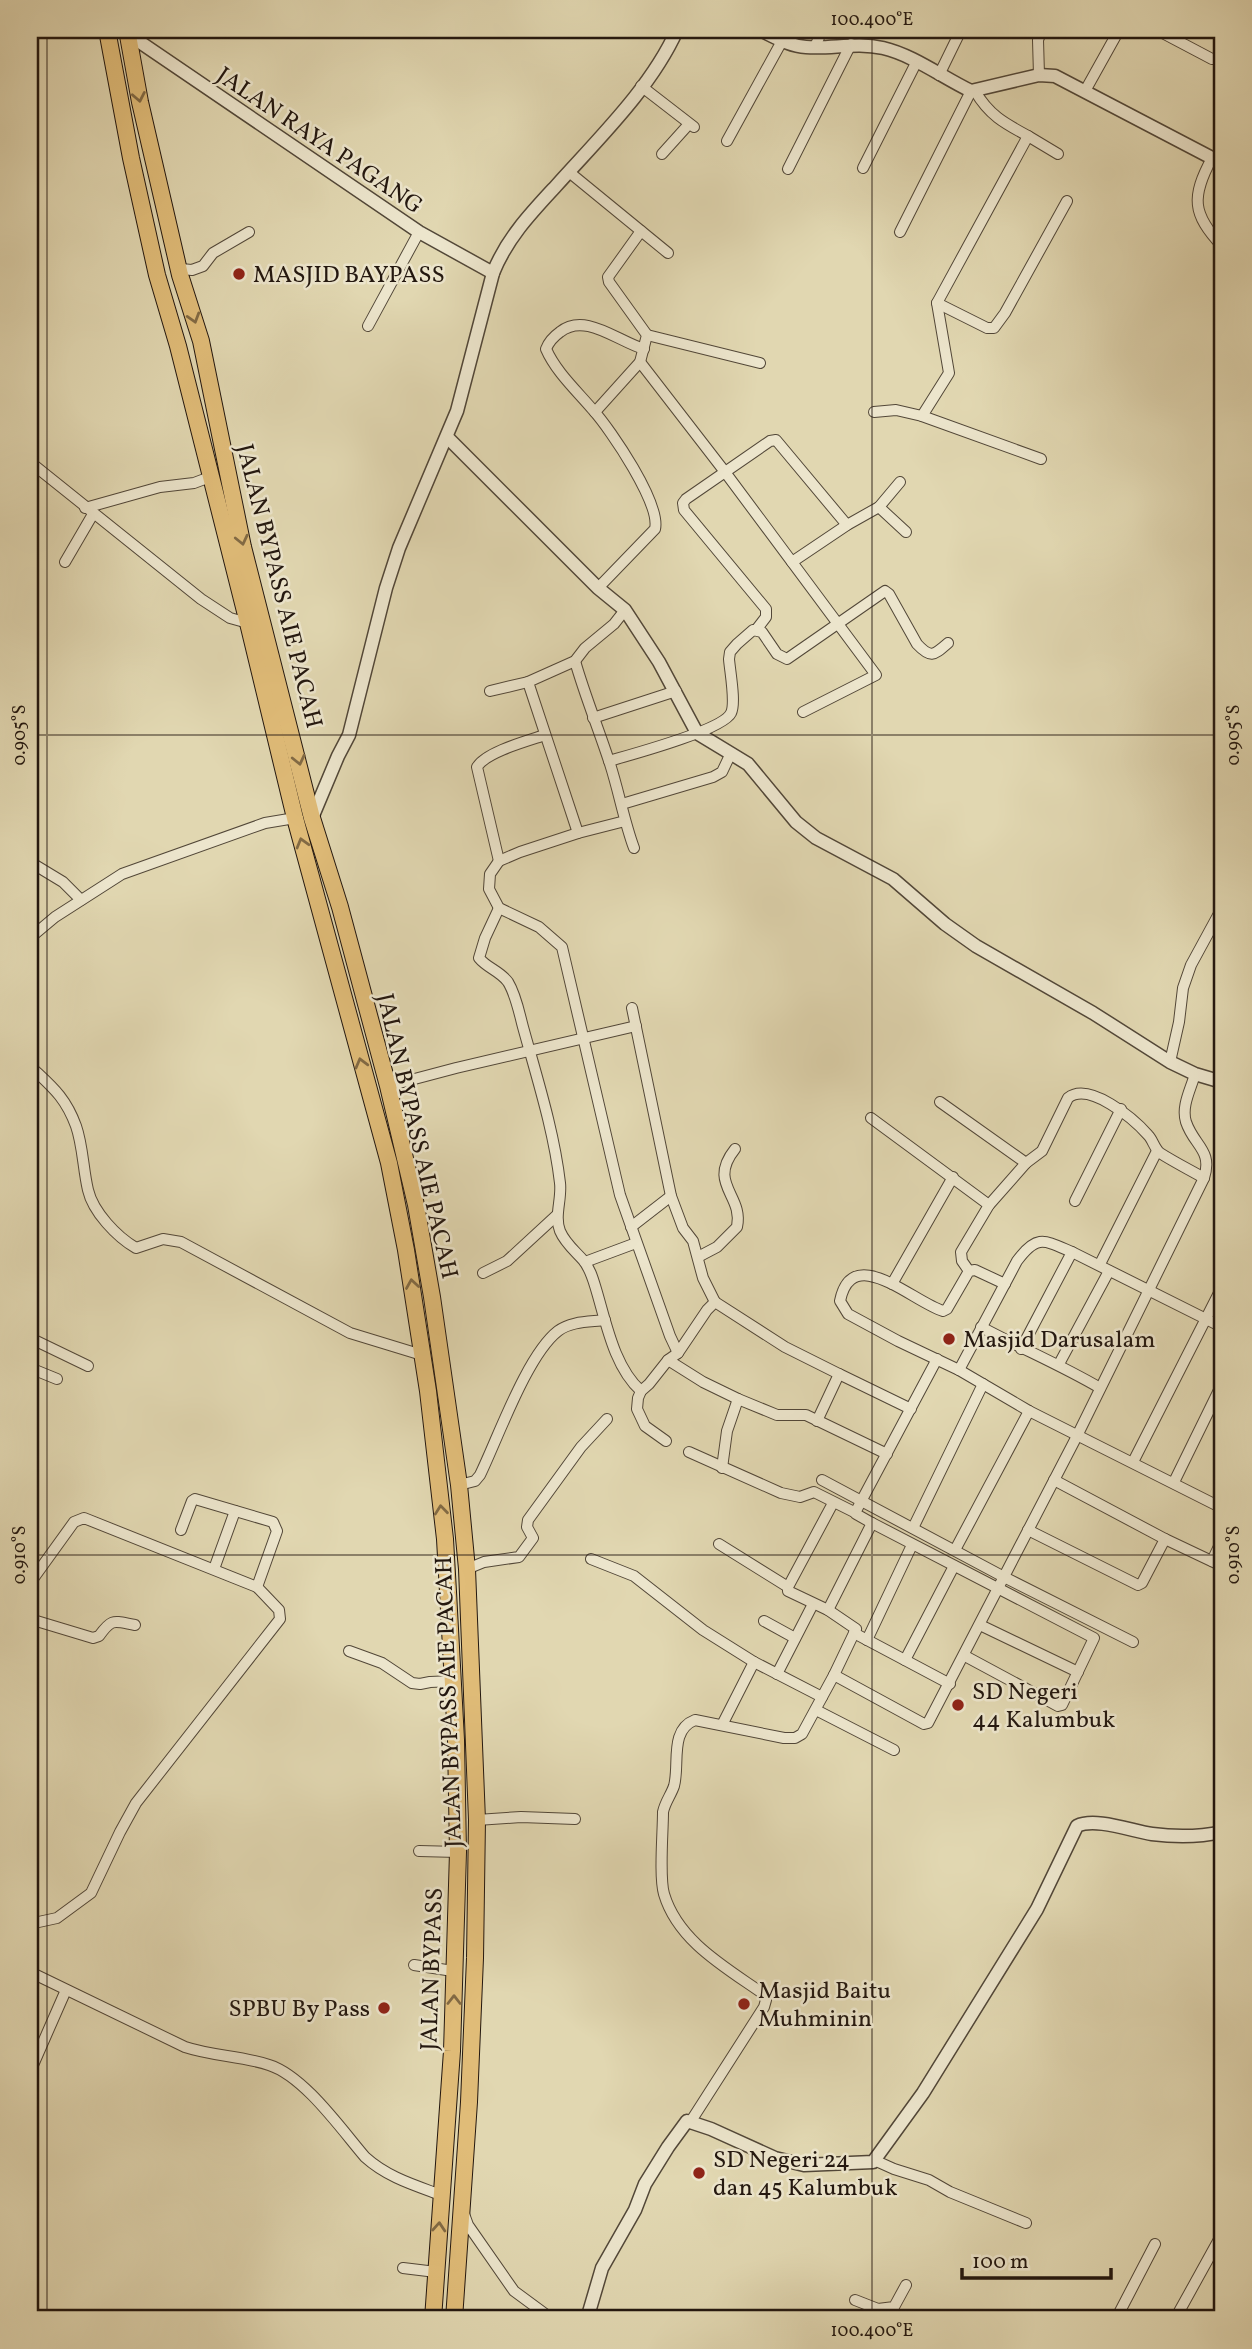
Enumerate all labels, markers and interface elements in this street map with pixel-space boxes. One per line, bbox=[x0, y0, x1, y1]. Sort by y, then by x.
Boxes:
text: 100.400°E bbox=[831, 8, 914, 33]
street label: JALAN RAYA PAGANG bbox=[209, 60, 429, 224]
one-way arrow bbox=[131, 91, 146, 103]
place label: MASJID BAYPASS bbox=[253, 259, 445, 293]
marker: MASJID BAYPASS bbox=[231, 266, 247, 282]
one-way arrow bbox=[185, 311, 200, 323]
street label: JALAN BYPASS AIE PACAH bbox=[226, 441, 330, 732]
one-way arrow bbox=[234, 534, 248, 546]
text: 0.905°S bbox=[8, 705, 33, 765]
text: 0.905°S bbox=[1222, 705, 1247, 765]
one-way arrow bbox=[291, 754, 305, 766]
one-way arrow bbox=[296, 837, 310, 849]
street label: JALAN BYPASS AIE PACAH bbox=[367, 990, 465, 1283]
one-way arrow bbox=[355, 1057, 369, 1069]
one-way arrow bbox=[404, 1278, 419, 1290]
place label: Masjid Darusalam bbox=[963, 1324, 1156, 1358]
marker: Masjid Darusalam bbox=[941, 1331, 957, 1347]
one-way arrow bbox=[434, 1504, 449, 1516]
text: 0.910°S bbox=[8, 1526, 33, 1584]
text: 0.910°S bbox=[1222, 1526, 1247, 1584]
street label: JALAN BYPASS AIE PACAH bbox=[428, 1555, 472, 1848]
place label: SD Negeri 44 Kalumbuk bbox=[972, 1676, 1115, 1738]
marker: SD Negeri 44 Kalumbuk bbox=[950, 1697, 966, 1713]
street label: JALAN BYPASS bbox=[413, 1887, 453, 2051]
place label: Masjid Baitu Muhminin bbox=[758, 1975, 891, 2037]
place label: SPBU By Pass bbox=[228, 1993, 370, 2027]
one-way arrow bbox=[446, 1994, 462, 2004]
marker: Masjid Baitu Muhminin bbox=[736, 1996, 752, 2012]
marker: SPBU By Pass bbox=[376, 2000, 392, 2016]
place label: SD Negeri 24 dan 45 Kalumbuk bbox=[713, 2144, 898, 2206]
marker: SD Negeri 24 dan 45 Kalumbuk bbox=[691, 2165, 707, 2181]
one-way arrow bbox=[431, 2221, 446, 2232]
scale bar bbox=[962, 2237, 1110, 2281]
text: 100 m bbox=[972, 2248, 1029, 2277]
text: 100.400°E bbox=[831, 2319, 914, 2344]

